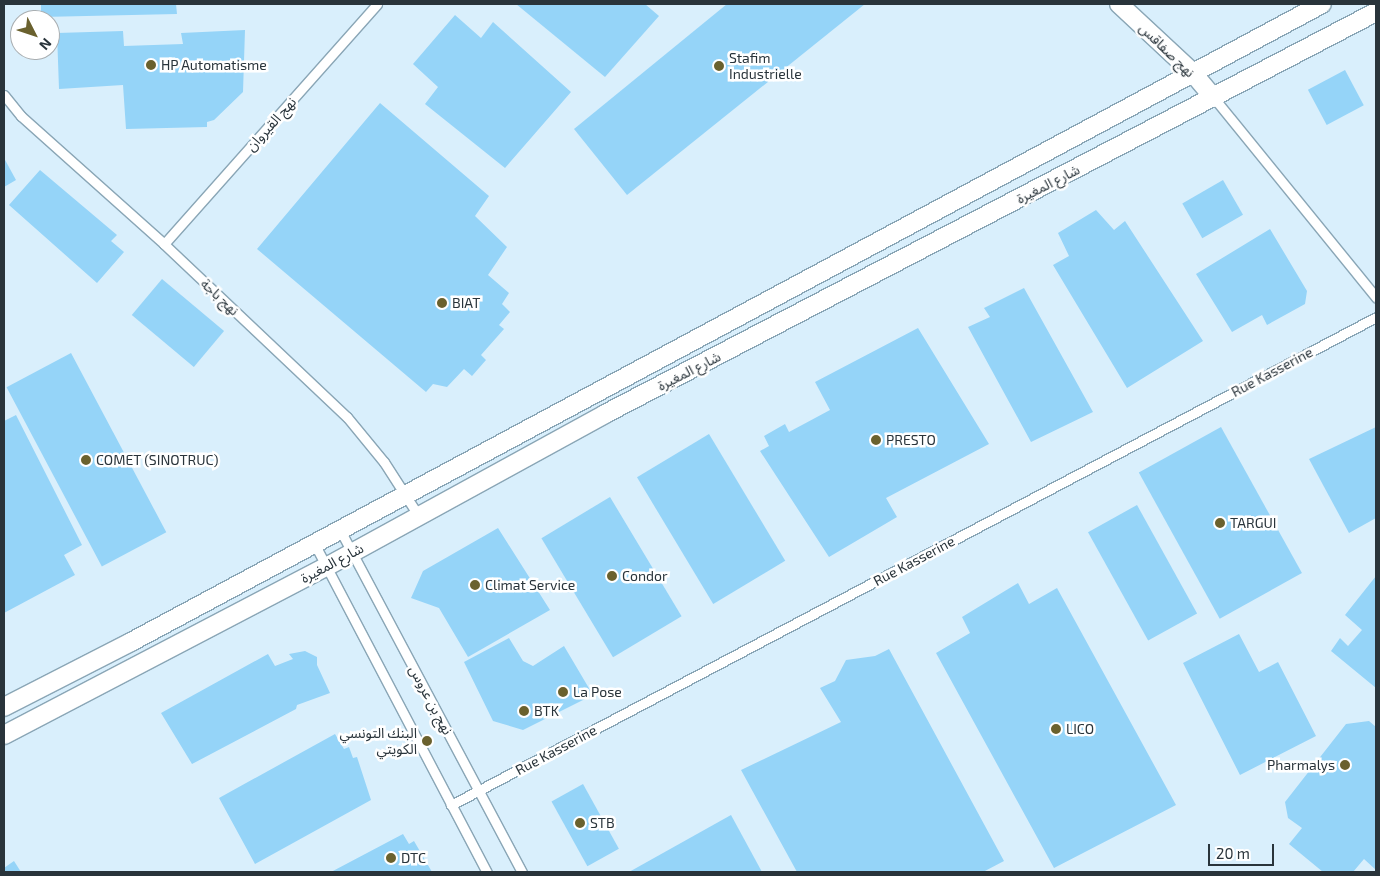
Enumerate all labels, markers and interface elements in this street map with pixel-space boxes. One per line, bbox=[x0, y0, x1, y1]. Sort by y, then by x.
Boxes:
north arrow bbox=[10, 10, 60, 60]
street label: نهج صفاقس bbox=[1136, 19, 1198, 81]
text: N bbox=[36, 35, 56, 54]
place label: Stafim Industrielle bbox=[729, 50, 802, 82]
place label: HP Automatisme bbox=[161, 57, 267, 73]
marker: HP Automatisme bbox=[145, 59, 157, 71]
marker: Stafim Industrielle bbox=[713, 60, 725, 72]
street label: نهج القيروان bbox=[242, 94, 300, 154]
street label: شارع المغيرة bbox=[1014, 161, 1082, 207]
street label: نهج باجة bbox=[197, 275, 243, 319]
place label: BIAT bbox=[452, 295, 480, 311]
marker: BIAT bbox=[436, 297, 448, 309]
street label: Rue Kasserine bbox=[1228, 344, 1316, 400]
street label: شارع المغيرة bbox=[655, 348, 723, 394]
place label: PRESTO bbox=[886, 432, 936, 448]
marker: PRESTO bbox=[870, 434, 882, 446]
place label: COMET (SINOTRUC) bbox=[96, 452, 219, 468]
marker: COMET (SINOTRUC) bbox=[80, 454, 92, 466]
place label: TARGUI bbox=[1230, 515, 1276, 531]
marker: TARGUI bbox=[1214, 517, 1226, 529]
street label: Rue Kasserine bbox=[870, 533, 958, 589]
street label: شارع المغيرة bbox=[298, 539, 366, 587]
place label: Condor bbox=[622, 568, 668, 584]
marker: Condor bbox=[606, 570, 618, 582]
place label: Climat Service bbox=[485, 577, 575, 593]
marker: Climat Service bbox=[469, 579, 481, 591]
street label: نهج بن عروس bbox=[406, 663, 456, 737]
place label: La Pose bbox=[573, 684, 622, 700]
marker: La Pose bbox=[557, 686, 569, 698]
place label: BTK bbox=[534, 703, 559, 719]
marker: BTK bbox=[518, 705, 530, 717]
place label: LICO bbox=[1066, 721, 1094, 737]
street label: Rue Kasserine bbox=[512, 722, 600, 778]
marker: LICO bbox=[1050, 723, 1062, 735]
place label: البنك التونسي الكويتي bbox=[340, 725, 417, 758]
marker: البنك التونسي الكويتي bbox=[421, 735, 433, 747]
place label: Pharmalys bbox=[1267, 757, 1335, 773]
marker: Pharmalys bbox=[1339, 759, 1351, 771]
place label: STB bbox=[590, 815, 615, 831]
marker: STB bbox=[574, 817, 586, 829]
scale bar bbox=[1210, 834, 1276, 866]
text: 20 m bbox=[1216, 844, 1250, 862]
place label: DTC bbox=[401, 850, 426, 866]
marker: DTC bbox=[385, 852, 397, 864]

